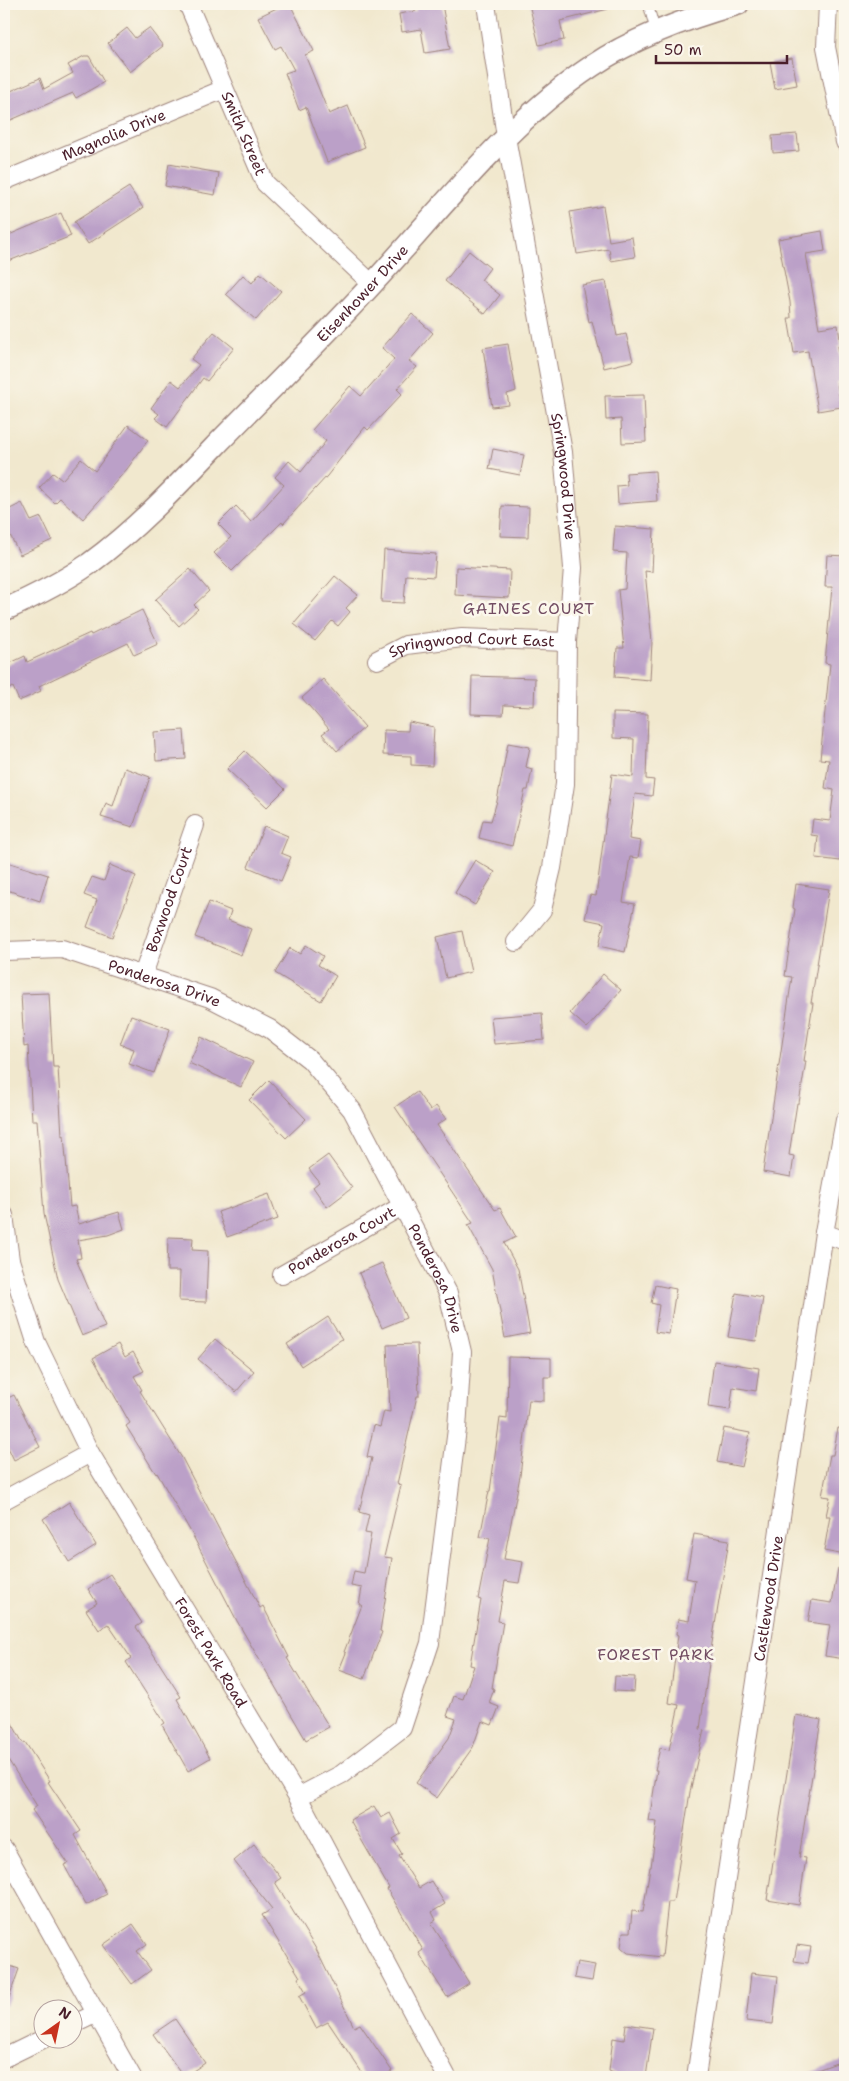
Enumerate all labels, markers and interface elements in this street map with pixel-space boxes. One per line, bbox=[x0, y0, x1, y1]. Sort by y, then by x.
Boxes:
scale bar bbox=[656, 32, 788, 64]
text: 50 m bbox=[664, 40, 702, 60]
street label: Smith Street bbox=[217, 88, 271, 179]
street label: Magnolia Drive bbox=[59, 105, 169, 166]
street label: Eisenhower Drive bbox=[313, 240, 413, 347]
street label: Springwood Drive bbox=[546, 411, 581, 541]
district label: GAINES COURT bbox=[463, 598, 595, 619]
street label: Springwood Court East bbox=[385, 628, 555, 662]
street label: Boxwood Court bbox=[142, 844, 197, 955]
street label: Ponderosa Drive bbox=[105, 955, 224, 1012]
street label: Ponderosa Court bbox=[285, 1202, 399, 1279]
street label: Ponderosa Drive bbox=[403, 1220, 467, 1335]
street label: Castlewood Drive bbox=[749, 1534, 788, 1663]
street label: Forest Park Road bbox=[170, 1594, 252, 1712]
district label: FOREST PARK bbox=[597, 1644, 715, 1665]
north arrow bbox=[32, 1998, 82, 2048]
text: N bbox=[56, 2003, 75, 2024]

